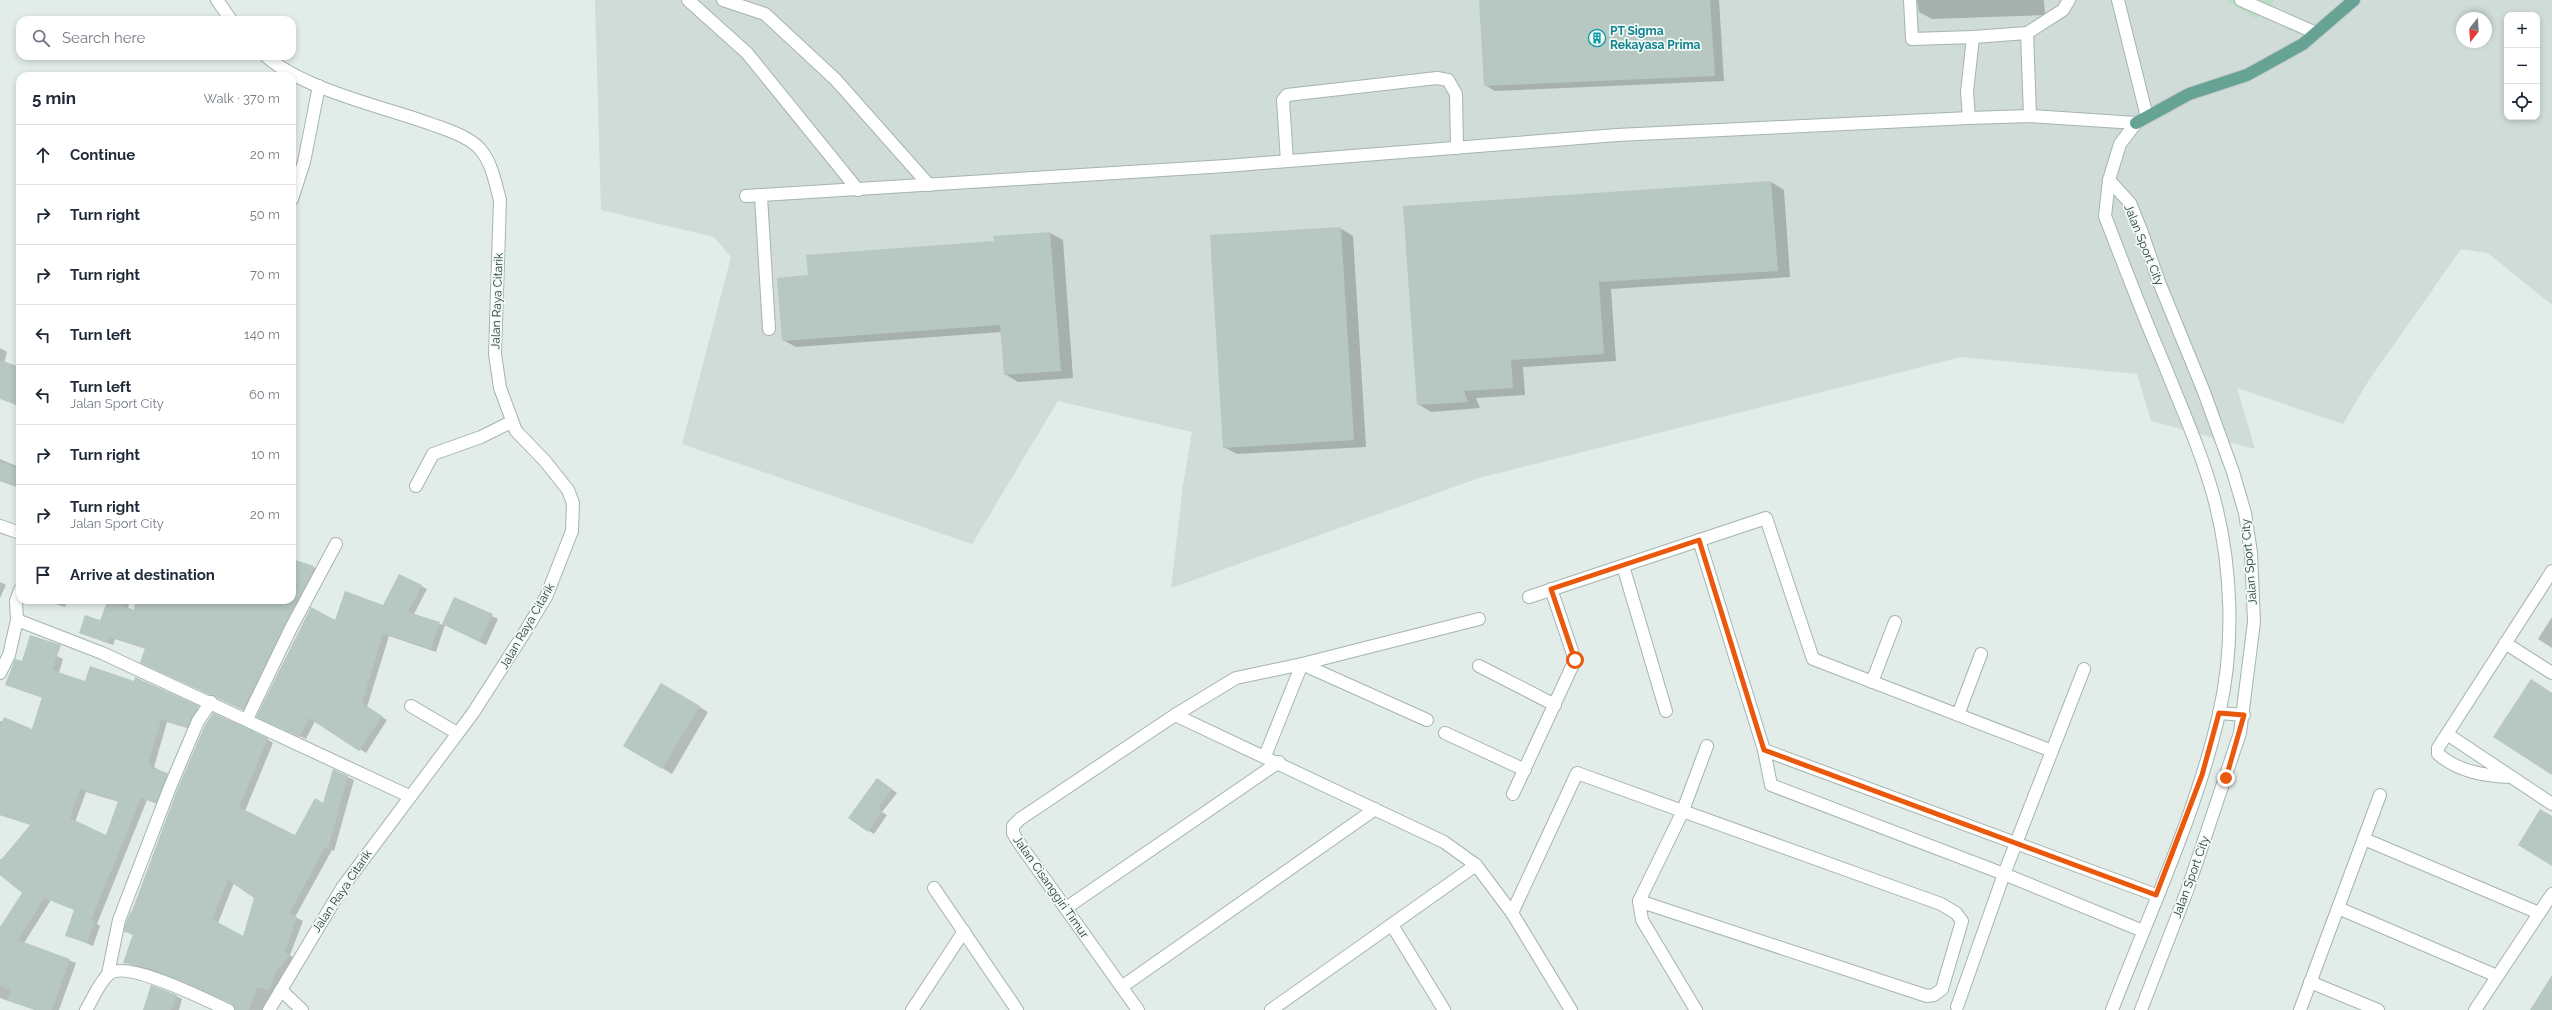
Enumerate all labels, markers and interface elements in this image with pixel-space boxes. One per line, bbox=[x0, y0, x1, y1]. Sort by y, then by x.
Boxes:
north arrow bbox=[2456, 12, 2492, 48]
map controls bbox=[2504, 12, 2540, 120]
button: + bbox=[2504, 12, 2540, 48]
search box bbox=[16, 16, 296, 60]
place label: PT Sigma Rekayasa Prima bbox=[1610, 24, 1701, 52]
icon: search bbox=[30, 27, 52, 49]
building icon: PT Sigma Rekayasa Prima bbox=[1587, 28, 1607, 48]
text: Search here bbox=[62, 29, 145, 47]
button: − bbox=[2504, 48, 2540, 84]
button: locate bbox=[2504, 84, 2540, 120]
text: 5 min bbox=[32, 88, 76, 108]
text: Walk · 370 m bbox=[203, 91, 280, 106]
icon: ahead bbox=[32, 144, 54, 166]
text: Continue bbox=[70, 146, 135, 164]
text: 20 m bbox=[250, 147, 280, 162]
street label: Jalan Sport City bbox=[2121, 202, 2167, 288]
icon: right bbox=[32, 204, 54, 226]
text: Turn right bbox=[70, 206, 140, 224]
text: 50 m bbox=[250, 207, 280, 222]
street label: Jalan Raya Citarik bbox=[488, 252, 506, 350]
icon: right bbox=[32, 264, 54, 286]
text: Turn right bbox=[70, 266, 140, 284]
text: 70 m bbox=[250, 267, 280, 282]
icon: left bbox=[32, 324, 54, 346]
text: Turn left bbox=[70, 326, 131, 344]
text: 140 m bbox=[244, 327, 280, 342]
text: Turn left bbox=[70, 378, 131, 396]
icon: left bbox=[32, 384, 54, 406]
text: 60 m bbox=[249, 387, 280, 402]
text: Jalan Sport City bbox=[70, 396, 164, 411]
icon: right bbox=[32, 444, 54, 466]
text: Turn right bbox=[70, 446, 140, 464]
text: 10 m bbox=[251, 447, 280, 462]
text: Turn right bbox=[70, 498, 140, 516]
icon: right bbox=[32, 504, 54, 526]
text: 20 m bbox=[250, 507, 280, 522]
text: Jalan Sport City bbox=[70, 516, 164, 531]
street label: Jalan Sport City bbox=[2238, 518, 2260, 606]
icon: arrive bbox=[32, 564, 54, 586]
text: Arrive at destination bbox=[70, 566, 215, 584]
street label: Jalan Raya Citarik bbox=[497, 580, 558, 671]
route start bbox=[1566, 651, 1584, 669]
route end bbox=[2217, 769, 2235, 787]
street label: Jalan Cisanggiri Timur bbox=[1010, 833, 1092, 941]
street label: Jalan Sport City bbox=[2170, 833, 2213, 920]
street label: Jalan Raya Citarik bbox=[309, 846, 375, 935]

